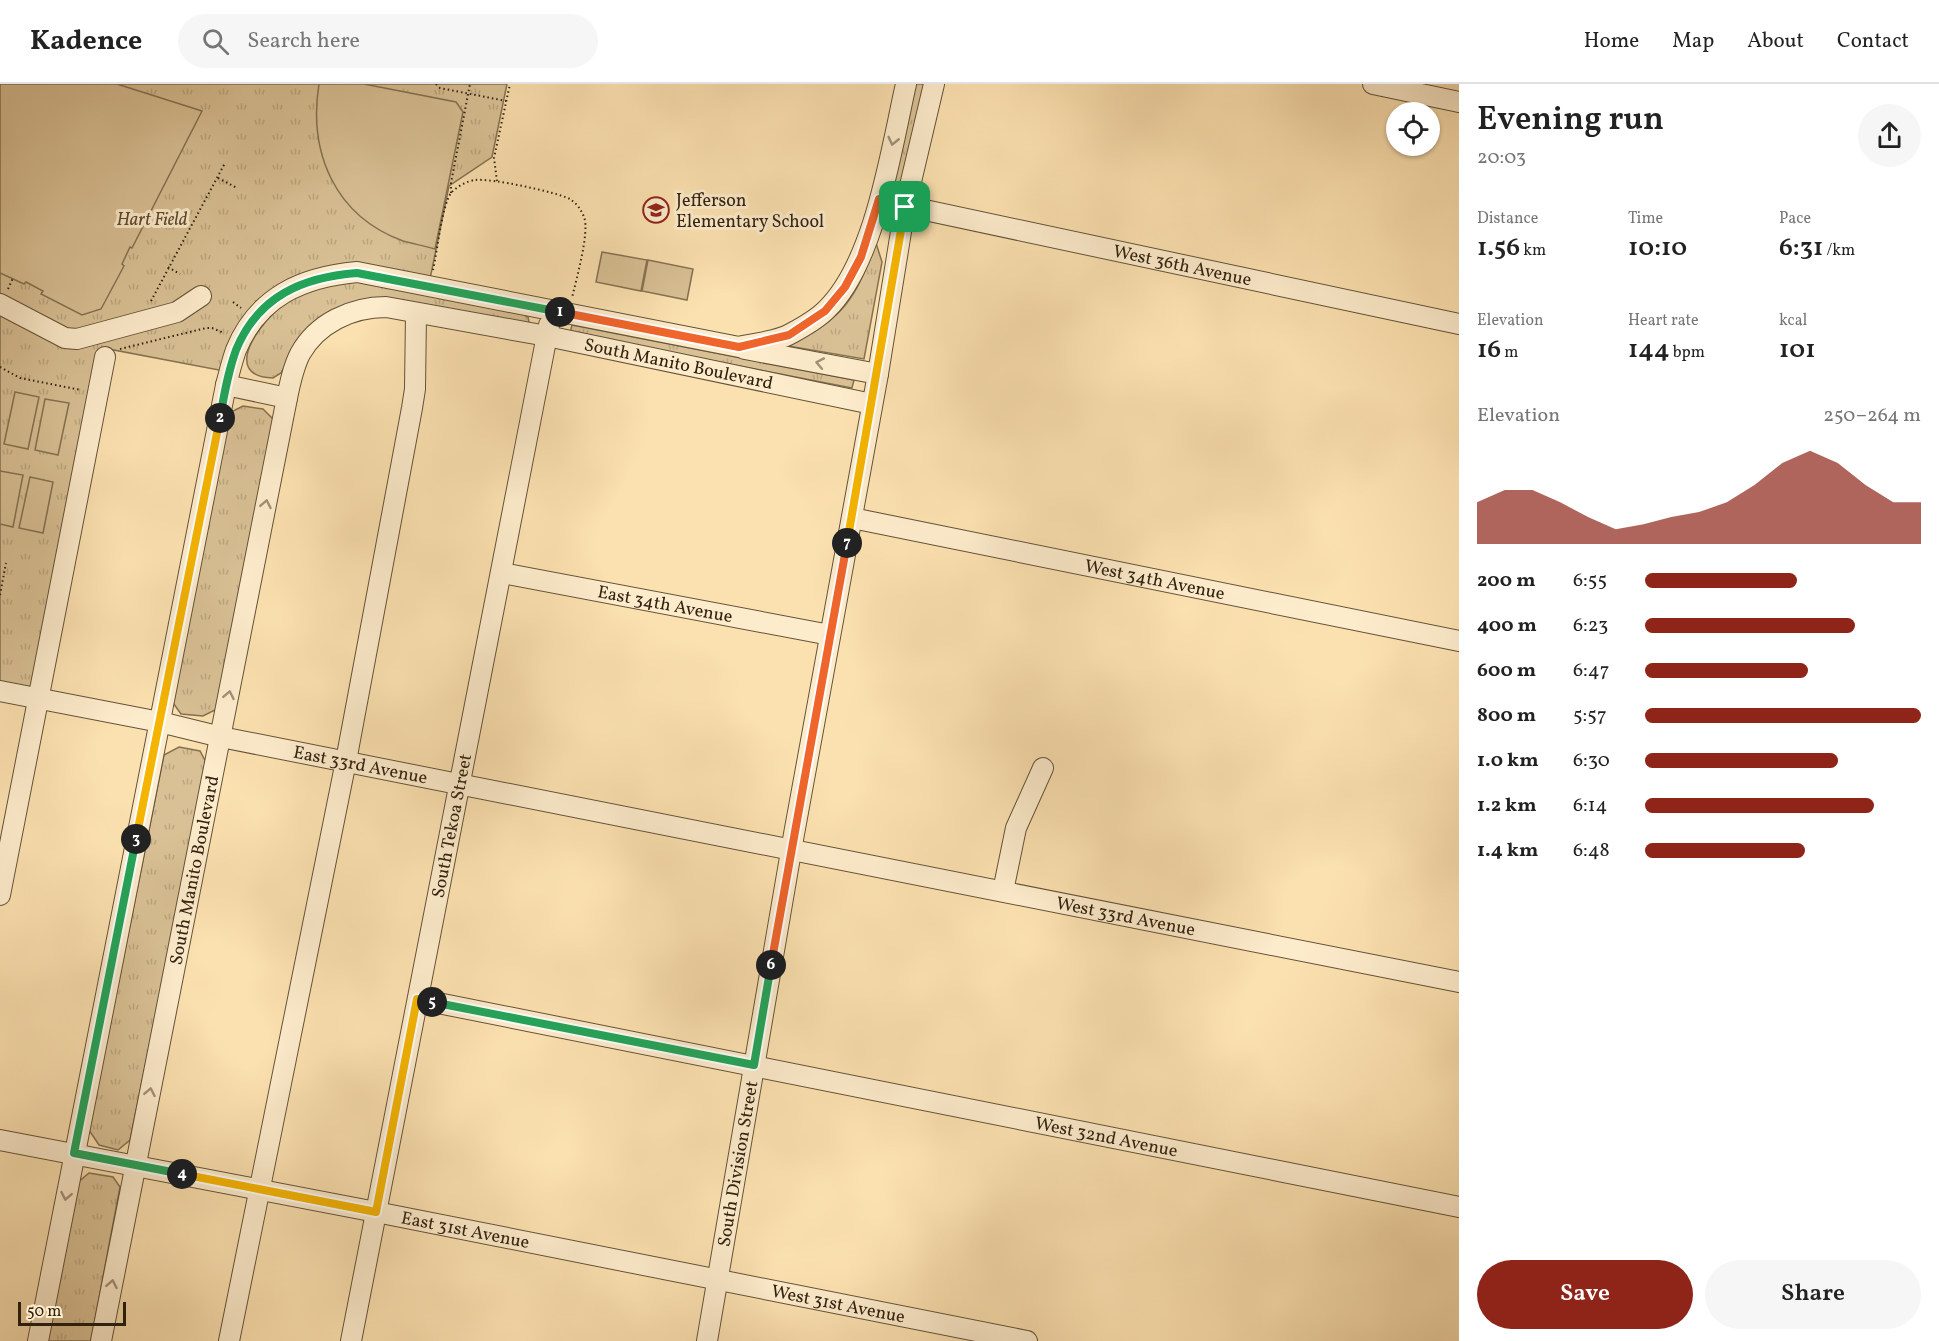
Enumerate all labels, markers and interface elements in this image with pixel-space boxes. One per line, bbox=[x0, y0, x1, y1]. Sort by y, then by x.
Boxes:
search box bbox=[178, 14, 598, 68]
text: Kadence bbox=[30, 22, 142, 61]
icon: search bbox=[199, 25, 232, 58]
text: Search here bbox=[247, 26, 360, 57]
text: Home bbox=[1584, 27, 1639, 56]
text: Map bbox=[1672, 27, 1714, 56]
text: About bbox=[1747, 27, 1804, 56]
text: Contact bbox=[1837, 27, 1909, 56]
text: Evening run bbox=[1477, 98, 1664, 144]
map controls bbox=[1386, 102, 1440, 156]
button: locate bbox=[1386, 102, 1440, 156]
button: share bbox=[1858, 104, 1921, 167]
one-way arrow bbox=[887, 136, 900, 146]
text: 20:03 bbox=[1477, 144, 1526, 172]
pin bbox=[879, 181, 930, 232]
place label: Jefferson Elementary School bbox=[676, 189, 824, 235]
icon: arrive bbox=[888, 190, 921, 223]
school or university icon: Jefferson Elementary School bbox=[641, 195, 671, 225]
park label: Hart Field bbox=[116, 208, 188, 233]
text: Distance bbox=[1477, 208, 1538, 230]
text: Time bbox=[1628, 208, 1663, 230]
text: Pace bbox=[1779, 208, 1811, 230]
text: 1.56 bbox=[1477, 230, 1520, 266]
text: 10:10 bbox=[1628, 230, 1687, 266]
text: 6:31 bbox=[1779, 230, 1823, 266]
street label: West 36th Avenue bbox=[1111, 240, 1254, 293]
text: km bbox=[1520, 240, 1546, 262]
text: /km bbox=[1823, 240, 1855, 262]
pin: 1 bbox=[545, 297, 575, 327]
text: 1 bbox=[557, 301, 563, 323]
text: Elevation bbox=[1477, 310, 1544, 332]
text: Heart rate bbox=[1628, 310, 1699, 332]
text: kcal bbox=[1779, 310, 1807, 332]
text: 16 bbox=[1477, 332, 1501, 368]
text: 144 bbox=[1628, 332, 1670, 368]
text: 101 bbox=[1779, 332, 1815, 368]
street label: South Manito Boulevard bbox=[582, 333, 775, 397]
text: m bbox=[1501, 342, 1519, 364]
text: bpm bbox=[1670, 342, 1705, 364]
one-way arrow bbox=[815, 357, 825, 370]
text: Elevation bbox=[1477, 402, 1560, 430]
text: 250–264 m bbox=[1823, 402, 1921, 430]
pin: 2 bbox=[205, 403, 235, 433]
text: 2 bbox=[216, 407, 224, 429]
one-way arrow bbox=[259, 499, 272, 509]
pin: 7 bbox=[832, 528, 862, 558]
text: 7 bbox=[843, 532, 851, 554]
street label: West 34th Avenue bbox=[1082, 554, 1227, 607]
text: 200 m bbox=[1477, 567, 1535, 595]
text: 6:55 bbox=[1573, 567, 1607, 595]
street label: East 34th Avenue bbox=[595, 580, 734, 630]
text: 400 m bbox=[1477, 612, 1537, 640]
text: 6:23 bbox=[1573, 612, 1608, 640]
text: 600 m bbox=[1477, 657, 1536, 685]
text: 6:47 bbox=[1573, 657, 1609, 685]
one-way arrow bbox=[222, 690, 235, 700]
text: 800 m bbox=[1477, 702, 1536, 730]
text: 5:57 bbox=[1573, 702, 1607, 730]
street label: East 33rd Avenue bbox=[291, 741, 429, 792]
text: 1.0 km bbox=[1477, 747, 1539, 775]
text: 6:30 bbox=[1573, 747, 1610, 775]
street label: South Tekoa Street bbox=[427, 752, 479, 900]
street label: South Manito Boulevard bbox=[164, 774, 226, 967]
text: 1.2 km bbox=[1477, 792, 1537, 820]
text: 6:14 bbox=[1573, 792, 1608, 820]
pin: 3 bbox=[121, 824, 151, 854]
text: 3 bbox=[132, 828, 140, 850]
text: 1.4 km bbox=[1477, 837, 1538, 865]
text: 6:48 bbox=[1573, 837, 1610, 865]
street label: West 33rd Avenue bbox=[1054, 892, 1197, 943]
pin: 6 bbox=[756, 950, 786, 980]
text: 6 bbox=[767, 954, 775, 976]
pin: 5 bbox=[417, 987, 447, 1017]
text: 5 bbox=[428, 991, 436, 1013]
street label: South Division Street bbox=[712, 1079, 765, 1249]
one-way arrow bbox=[143, 1088, 156, 1098]
street label: West 32nd Avenue bbox=[1032, 1112, 1180, 1164]
pin: 4 bbox=[167, 1159, 197, 1189]
text: 4 bbox=[177, 1163, 187, 1185]
one-way arrow bbox=[60, 1191, 73, 1201]
street label: East 31st Avenue bbox=[399, 1206, 531, 1256]
button: Save bbox=[1477, 1260, 1693, 1329]
button: Share bbox=[1705, 1260, 1921, 1329]
one-way arrow bbox=[105, 1279, 118, 1289]
street label: West 31st Avenue bbox=[769, 1280, 907, 1330]
scale bar bbox=[18, 1299, 126, 1326]
text: 50 m bbox=[27, 1301, 61, 1323]

